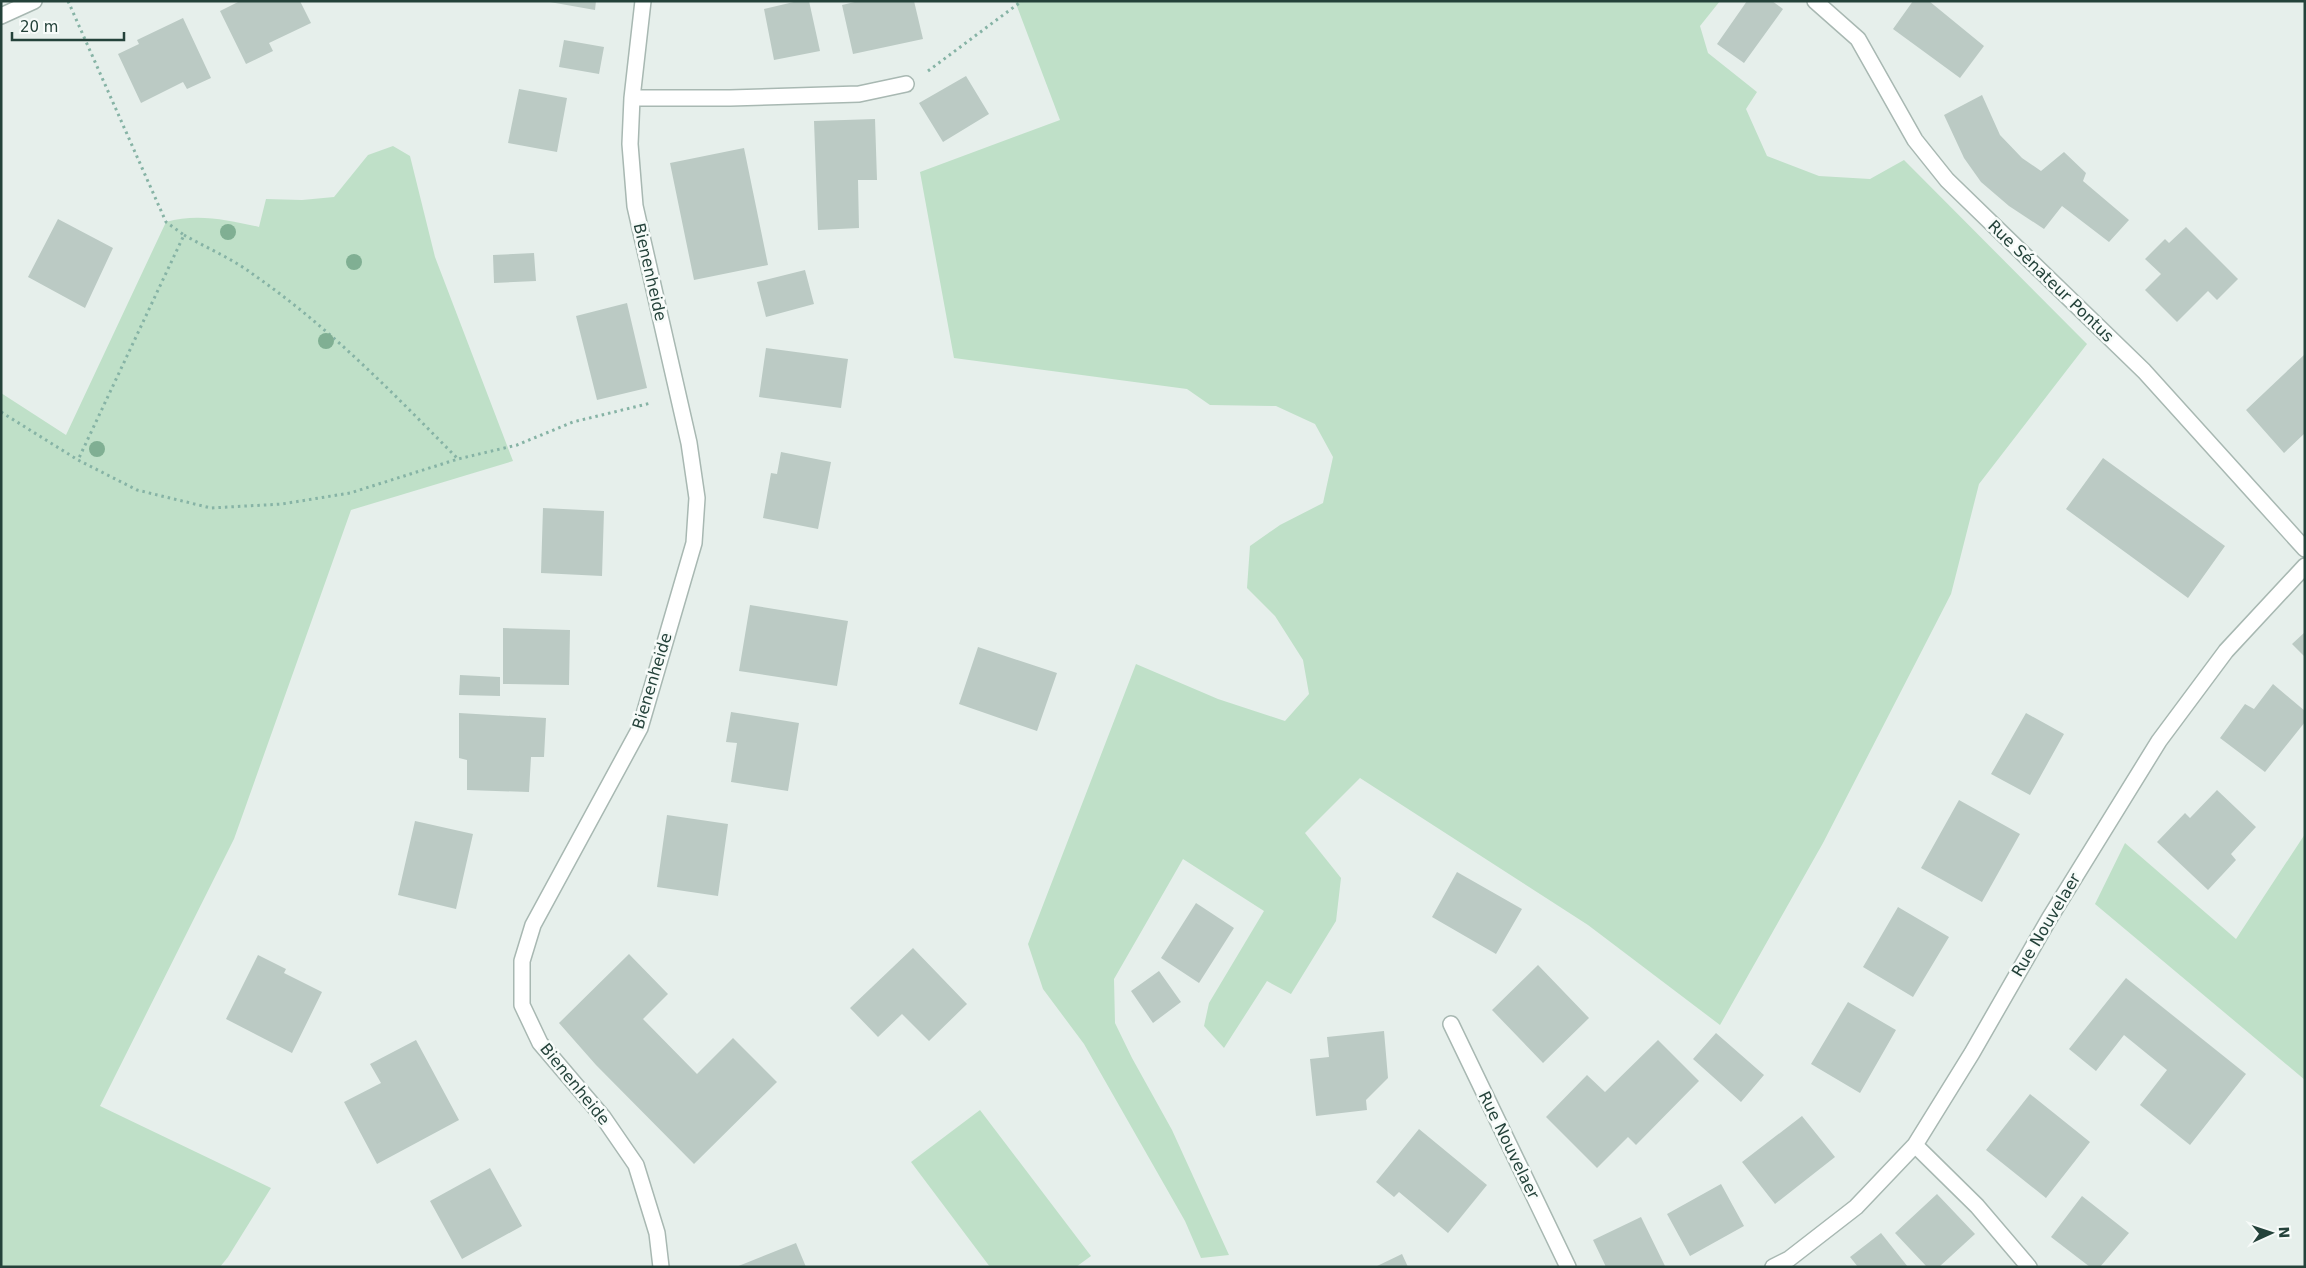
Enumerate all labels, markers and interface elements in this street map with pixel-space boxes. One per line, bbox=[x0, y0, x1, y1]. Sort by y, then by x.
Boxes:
scale bar bbox=[12, 10, 125, 42]
text: 20 m bbox=[20, 18, 58, 36]
street label: Rue Sénateur Pontus bbox=[1984, 216, 2118, 346]
street label: Bienenheide bbox=[630, 221, 670, 323]
street label: Bienenheide bbox=[628, 630, 676, 732]
street label: Rue Nouvelaer bbox=[2008, 869, 2085, 980]
street label: Bienenheide bbox=[536, 1039, 614, 1129]
street label: Rue Nouvelaer bbox=[1475, 1088, 1543, 1202]
north arrow bbox=[2246, 1208, 2296, 1258]
text: N bbox=[2276, 1226, 2292, 1239]

